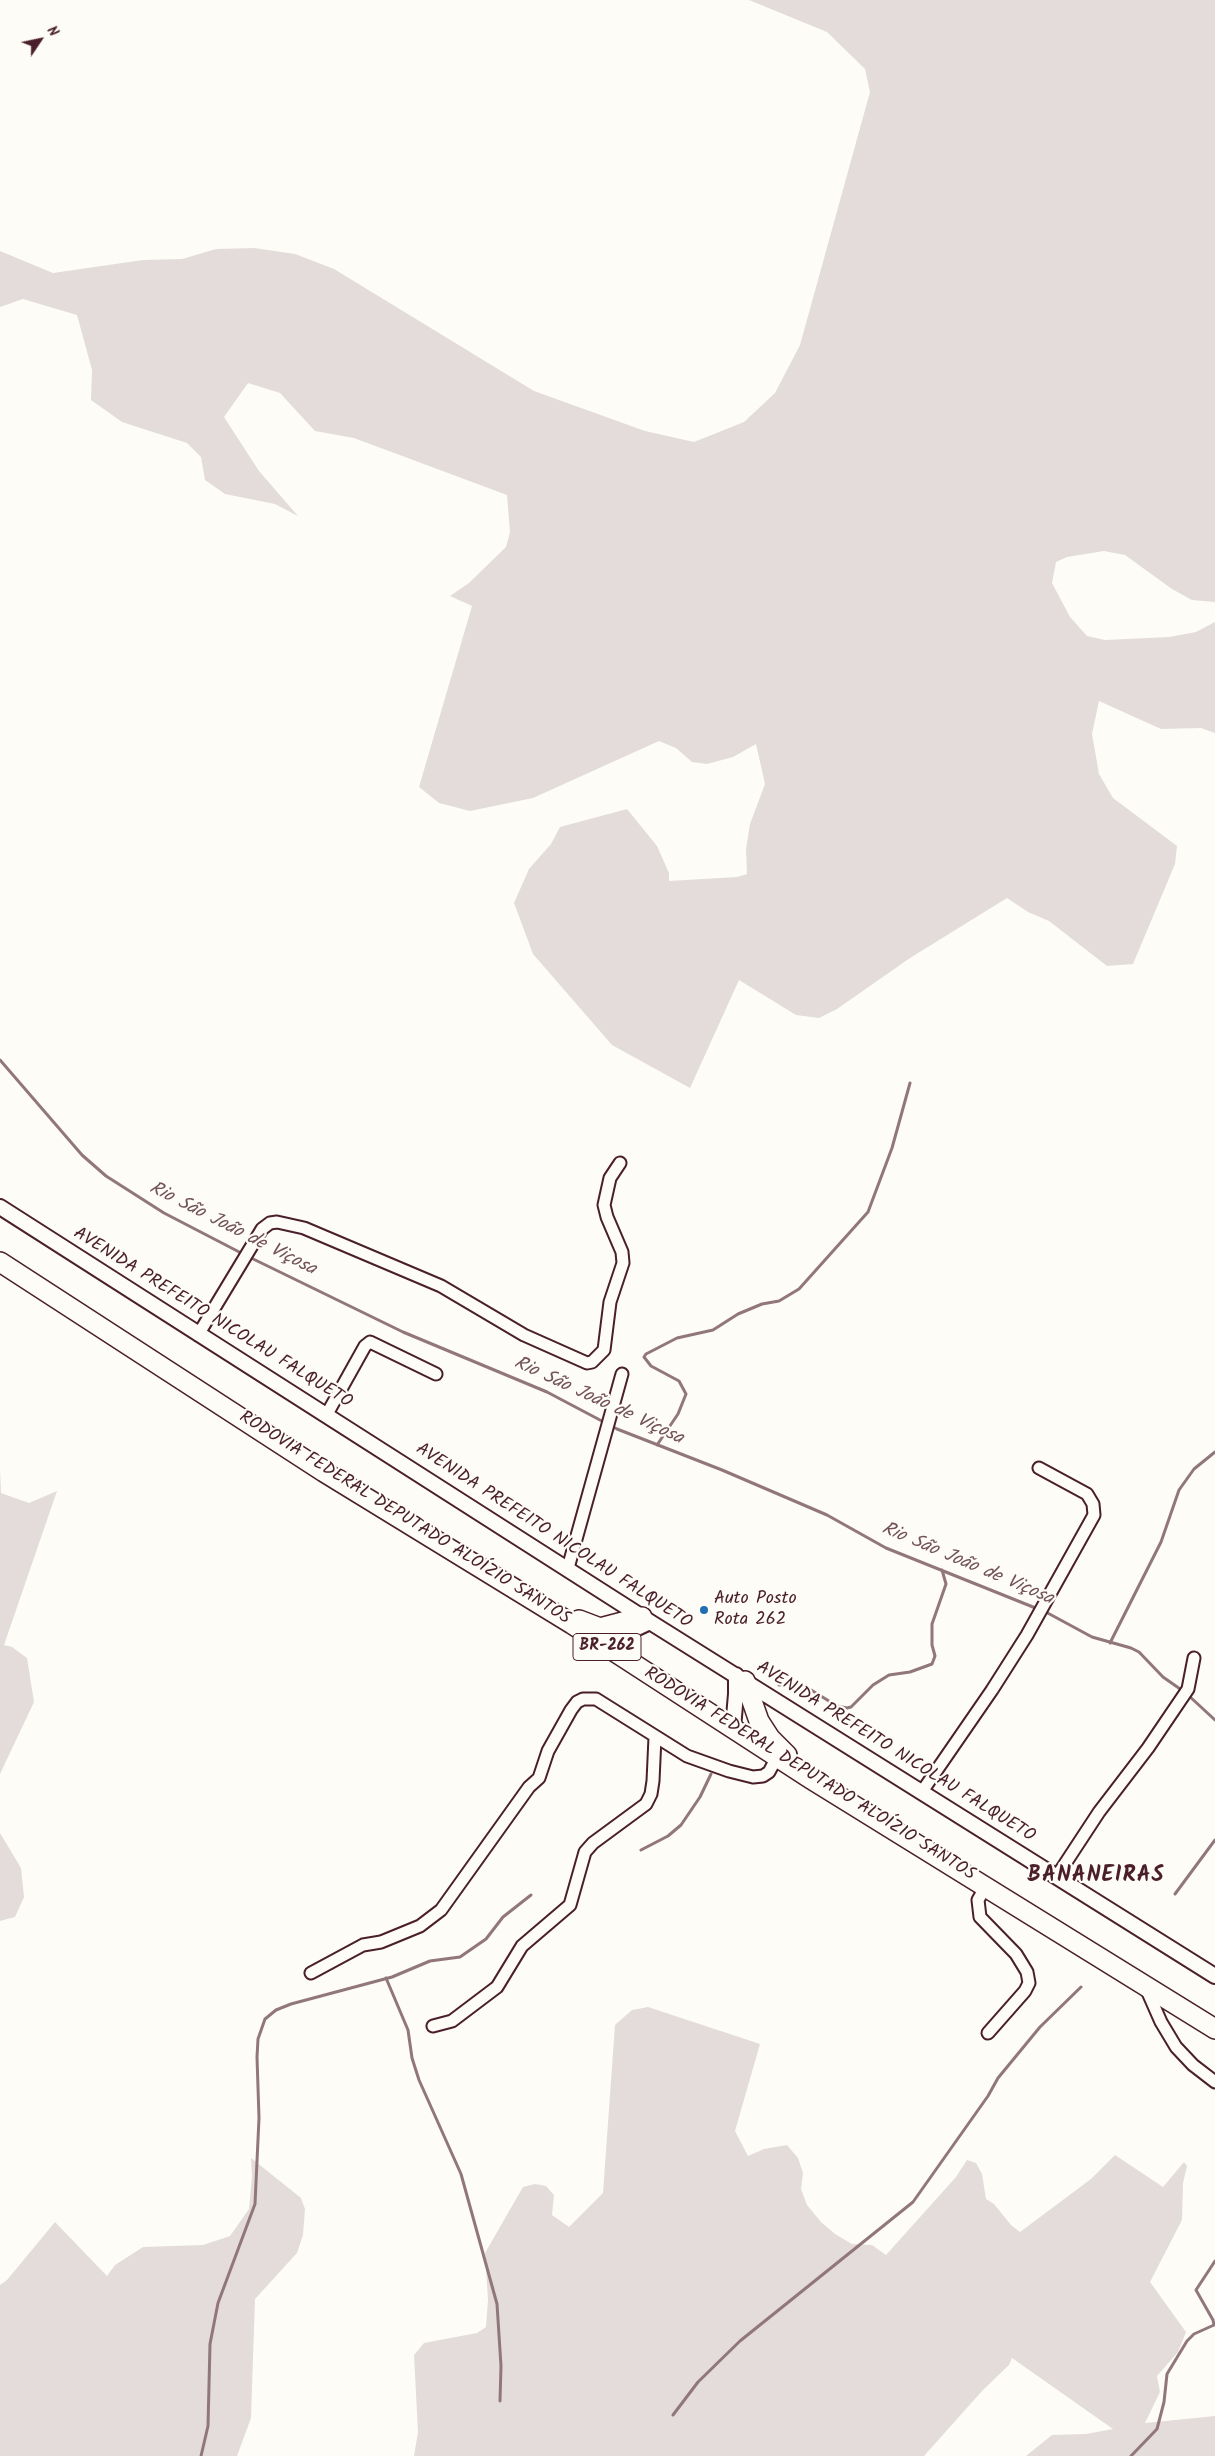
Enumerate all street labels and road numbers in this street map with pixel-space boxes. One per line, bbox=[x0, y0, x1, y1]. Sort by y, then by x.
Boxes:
street label: AVENIDA PREFEITO NICOLAU FALQUETO bbox=[69, 1224, 355, 1414]
street label: RODOVIA FEDERAL DEPUTADO ALOÍZIO SANTOS bbox=[234, 1407, 574, 1631]
street label: AVENIDA PREFEITO NICOLAU FALQUETO bbox=[411, 1439, 695, 1635]
road number: BR-262 bbox=[573, 1634, 641, 1660]
street label: AVENIDA PREFEITO NICOLAU FALQUETO bbox=[752, 1658, 1038, 1848]
street label: RODOVIA FEDERAL DEPUTADO ALOÍZIO SANTOS bbox=[639, 1663, 979, 1887]

